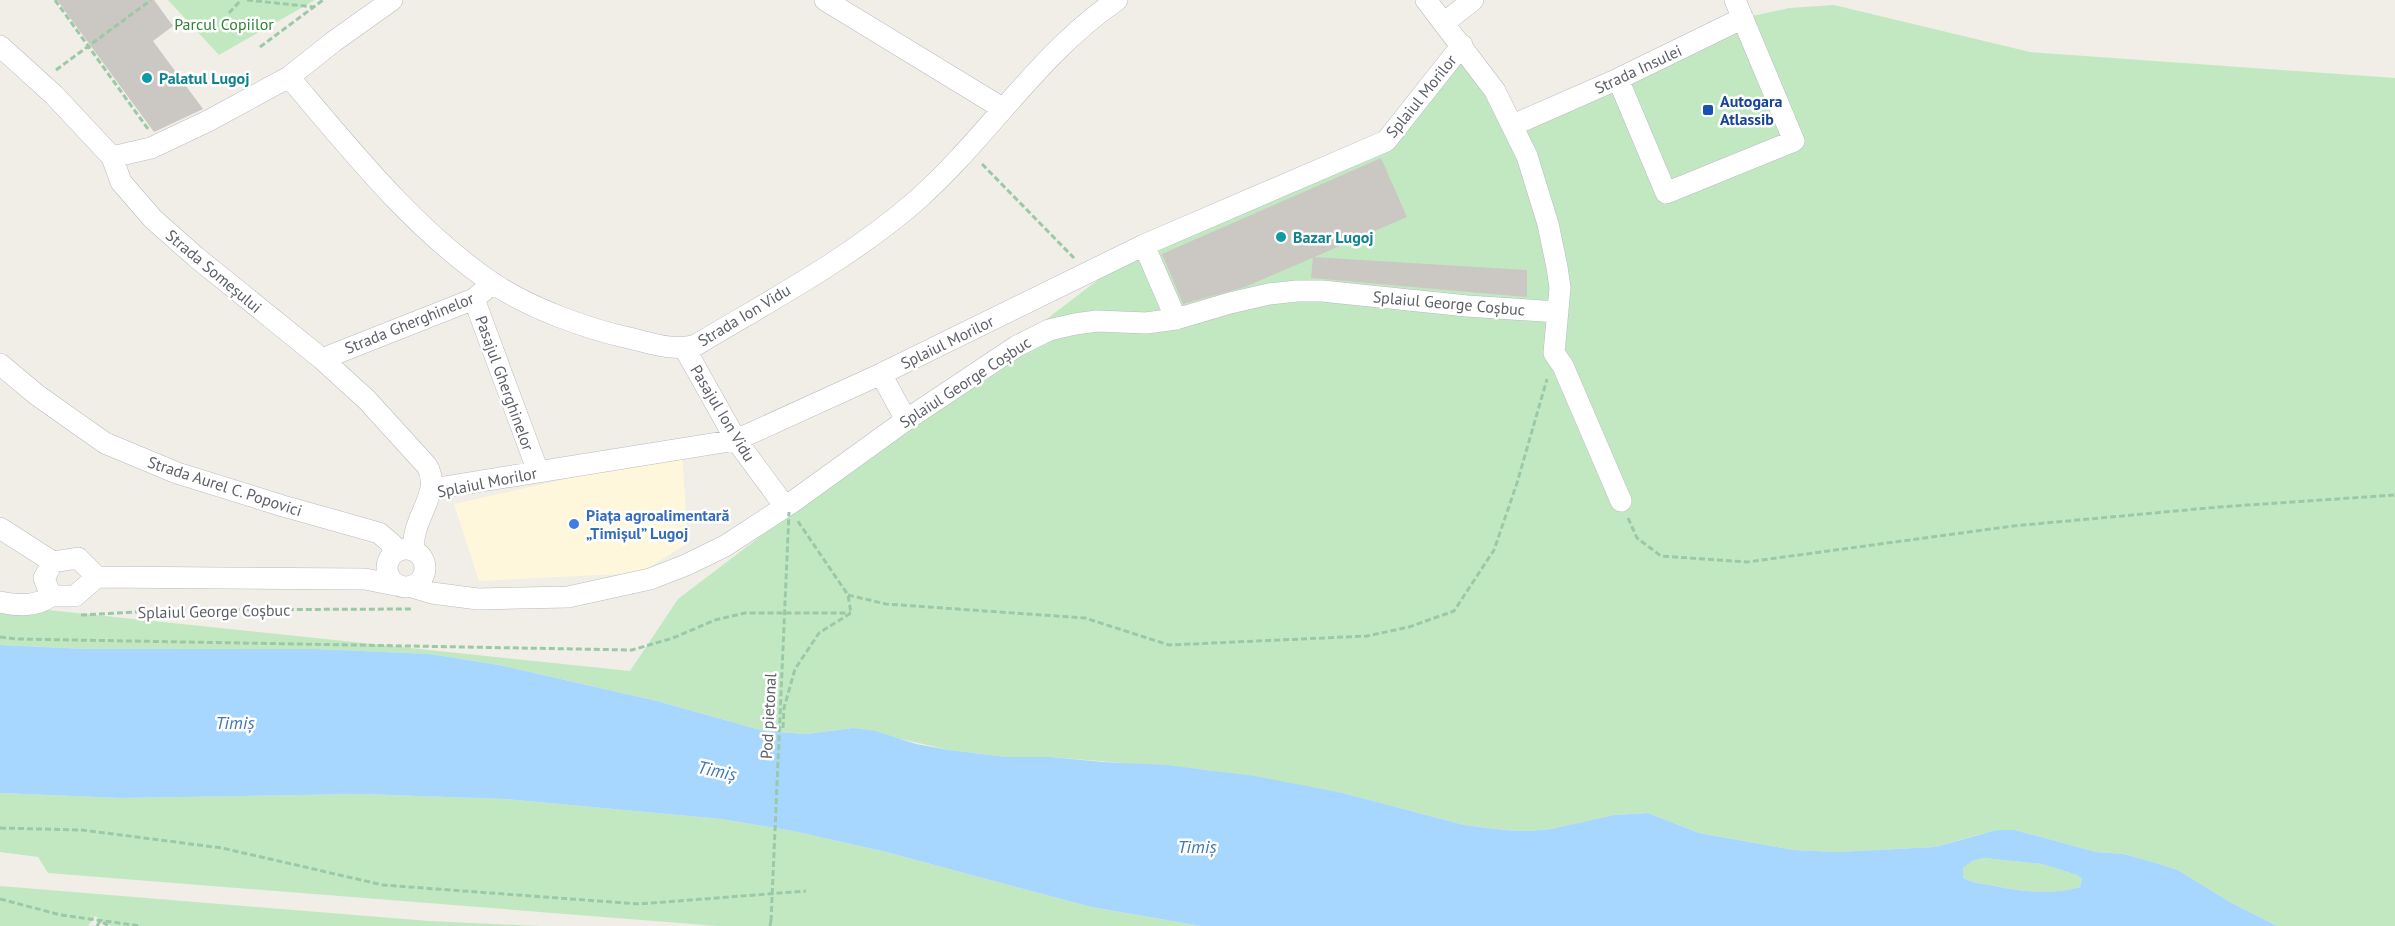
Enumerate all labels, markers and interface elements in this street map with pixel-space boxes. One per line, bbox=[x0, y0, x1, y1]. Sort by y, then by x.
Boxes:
park label: Parcul Copiilor bbox=[174, 14, 274, 34]
street label: Strada Insulei bbox=[1591, 40, 1685, 98]
street label: Splaiul Morilor bbox=[1381, 50, 1461, 142]
place label: Palatul Lugoj bbox=[159, 68, 250, 88]
marker: Palatul Lugoj bbox=[140, 71, 154, 85]
place label: Autogara Atlassib bbox=[1720, 91, 1783, 129]
marker: Autogara Atlassib bbox=[1701, 103, 1715, 117]
street label: Strada Someșului bbox=[162, 225, 266, 317]
place label: Bazar Lugoj bbox=[1293, 227, 1374, 247]
marker: Bazar Lugoj bbox=[1274, 230, 1288, 244]
street label: Strada Ion Vidu bbox=[694, 280, 794, 350]
street label: Splaiul George Coșbuc bbox=[1372, 286, 1526, 320]
street label: Strada Gherghinelor bbox=[342, 288, 477, 358]
street label: Splaiul Morilor bbox=[897, 311, 997, 373]
street label: Pasajul Gherghinelor bbox=[471, 313, 539, 454]
street label: Splaiul George Coșbuc bbox=[896, 332, 1034, 432]
street label: Pasajul Ion Vidu bbox=[686, 361, 760, 465]
street label: Strada Aurel C. Popovici bbox=[145, 452, 305, 520]
street label: Splaiul Morilor bbox=[435, 462, 539, 501]
place label: Piața agroalimentară „Timișul” Lugoj bbox=[586, 505, 729, 543]
marker: Piața agroalimentară „Timișul” Lugoj bbox=[567, 517, 581, 531]
street label: Splaiul George Coșbuc bbox=[137, 600, 291, 622]
street label: Pod pietonal bbox=[756, 672, 780, 760]
water label: Timiș bbox=[215, 711, 255, 734]
water label: Timiș bbox=[696, 755, 739, 786]
water label: Timiș bbox=[1177, 835, 1217, 858]

